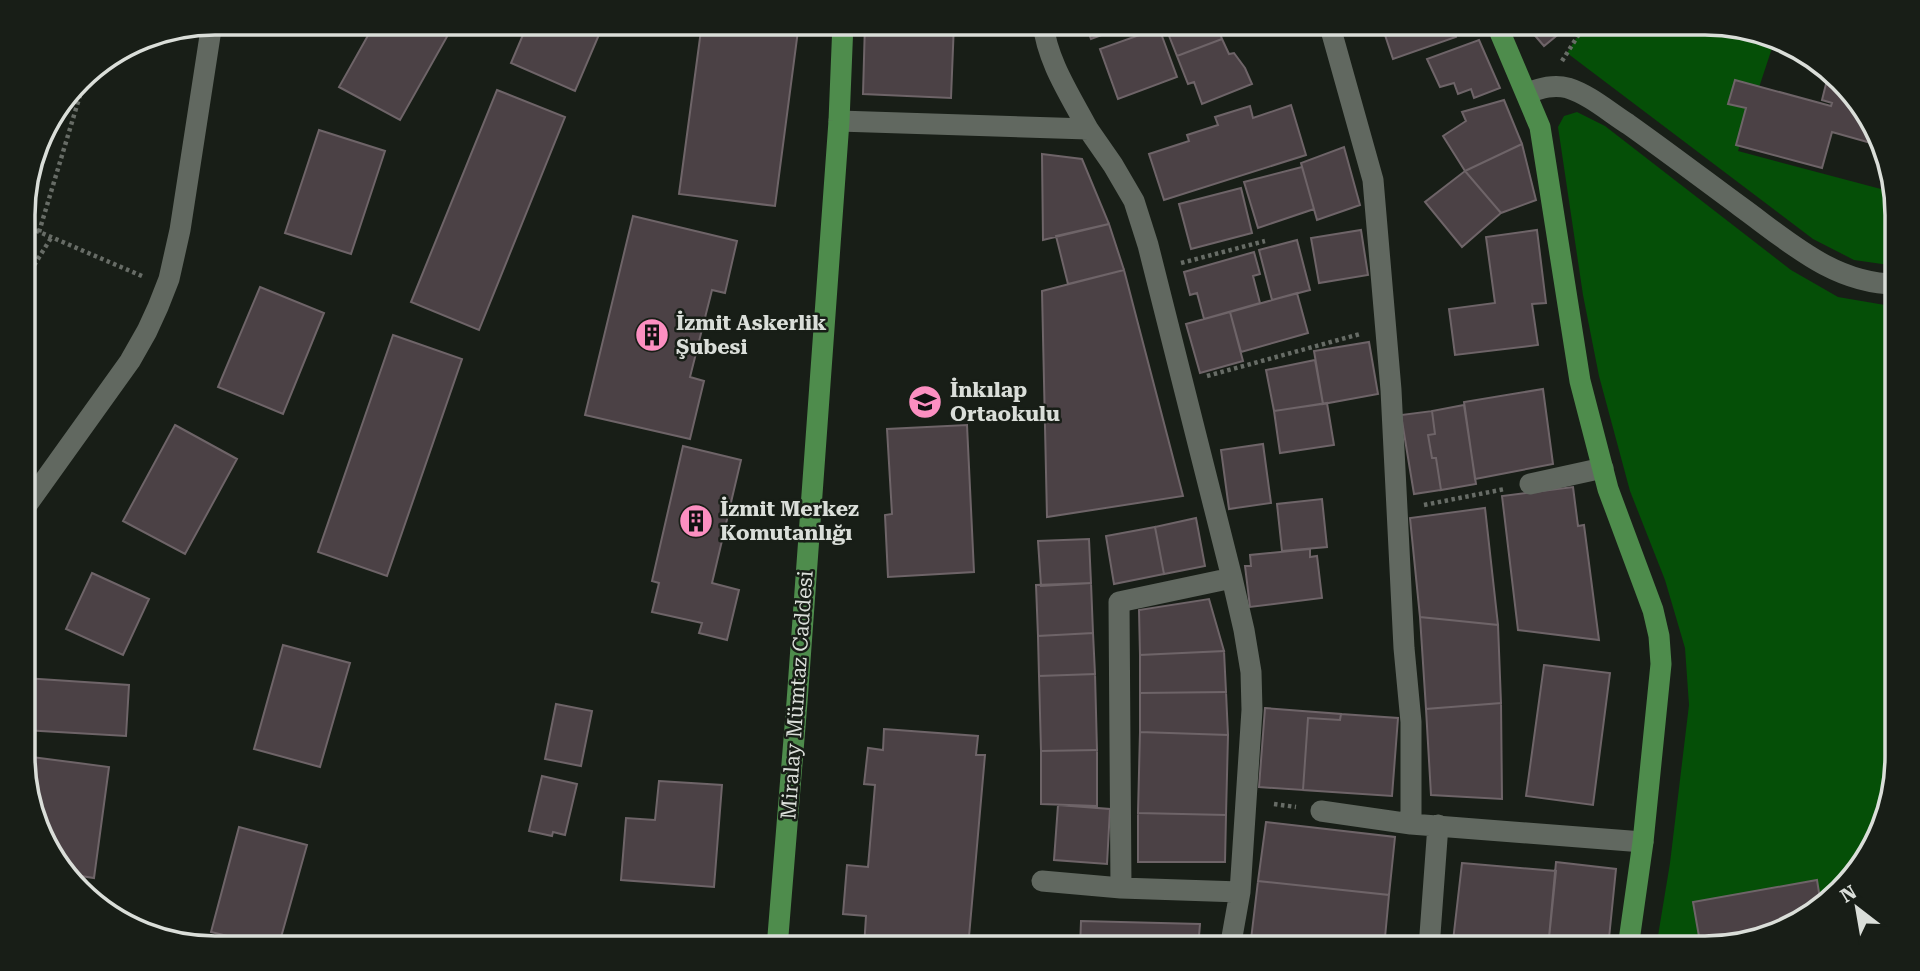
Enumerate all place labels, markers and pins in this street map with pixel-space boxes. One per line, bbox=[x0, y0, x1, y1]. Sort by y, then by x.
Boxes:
place label: İzmit Askerlik Şubesi bbox=[676, 310, 827, 359]
building icon: İzmit Askerlik Şubesi bbox=[633, 316, 671, 354]
place label: İnkılap Ortaokulu bbox=[950, 377, 1060, 426]
school or university icon: İnkılap Ortaokulu bbox=[906, 383, 944, 421]
place label: İzmit Merkez Komutanlığı bbox=[720, 496, 859, 545]
building icon: İzmit Merkez Komutanlığı bbox=[677, 502, 715, 540]

